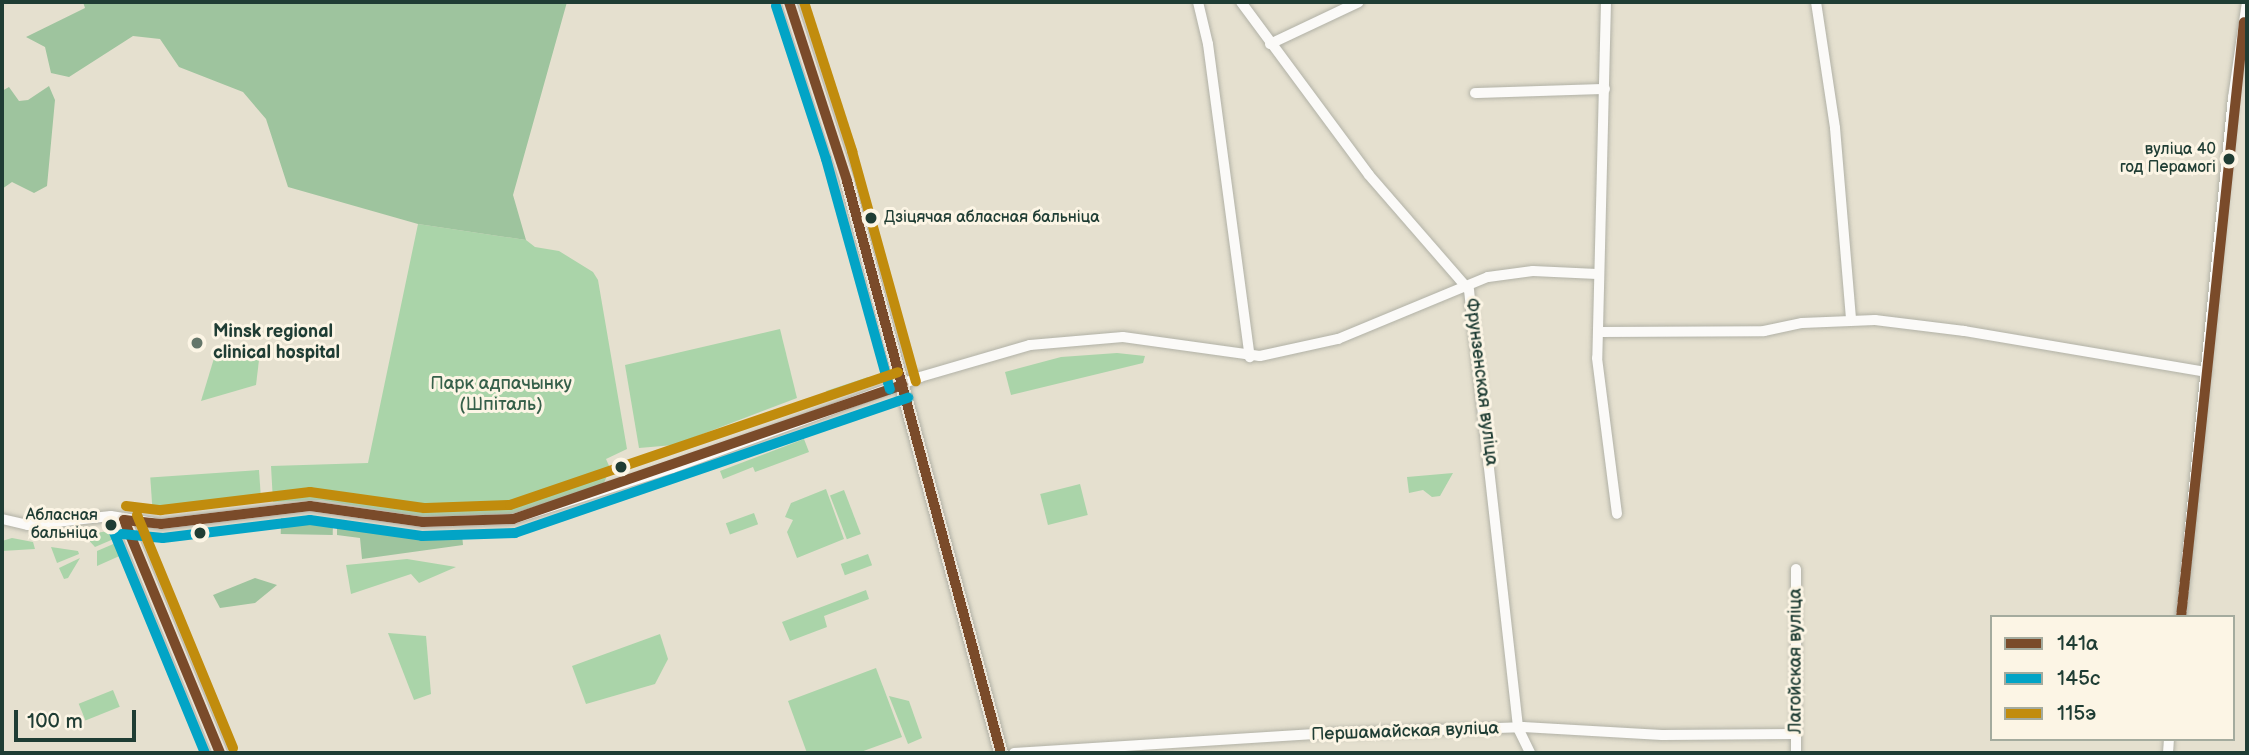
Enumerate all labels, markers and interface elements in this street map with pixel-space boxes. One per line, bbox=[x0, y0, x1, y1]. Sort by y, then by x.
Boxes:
place label: вуліца 40 год Перамогі bbox=[2120, 140, 2216, 178]
marker: вуліца 40 год Перамогі bbox=[2222, 152, 2236, 166]
place label: Дзіцячая абласная бальніца bbox=[884, 208, 1100, 228]
marker: Дзіцячая абласная бальніца bbox=[864, 211, 878, 225]
street label: Фрунзенская вуліца bbox=[1460, 297, 1502, 467]
place label: Minsk regional clinical hospital bbox=[213, 322, 340, 364]
marker: Minsk regional clinical hospital bbox=[187, 333, 207, 353]
park label: Парк адпачынку (Шпіталь) bbox=[430, 374, 572, 416]
unlabelled marker bbox=[614, 460, 628, 474]
place label: Абласная бальніца bbox=[26, 506, 98, 544]
marker: Абласная бальніца bbox=[104, 518, 118, 532]
unlabelled marker bbox=[193, 526, 207, 540]
street label: Лагойская вуліца bbox=[1785, 588, 1807, 734]
legend bbox=[1990, 615, 2235, 741]
text: 141а bbox=[2057, 631, 2098, 656]
text: 145с bbox=[2057, 666, 2100, 691]
scale bar bbox=[18, 696, 140, 740]
text: 115э bbox=[2057, 701, 2096, 726]
text: 100 m bbox=[27, 709, 83, 734]
street label: Першамайская вуліца bbox=[1311, 718, 1499, 746]

